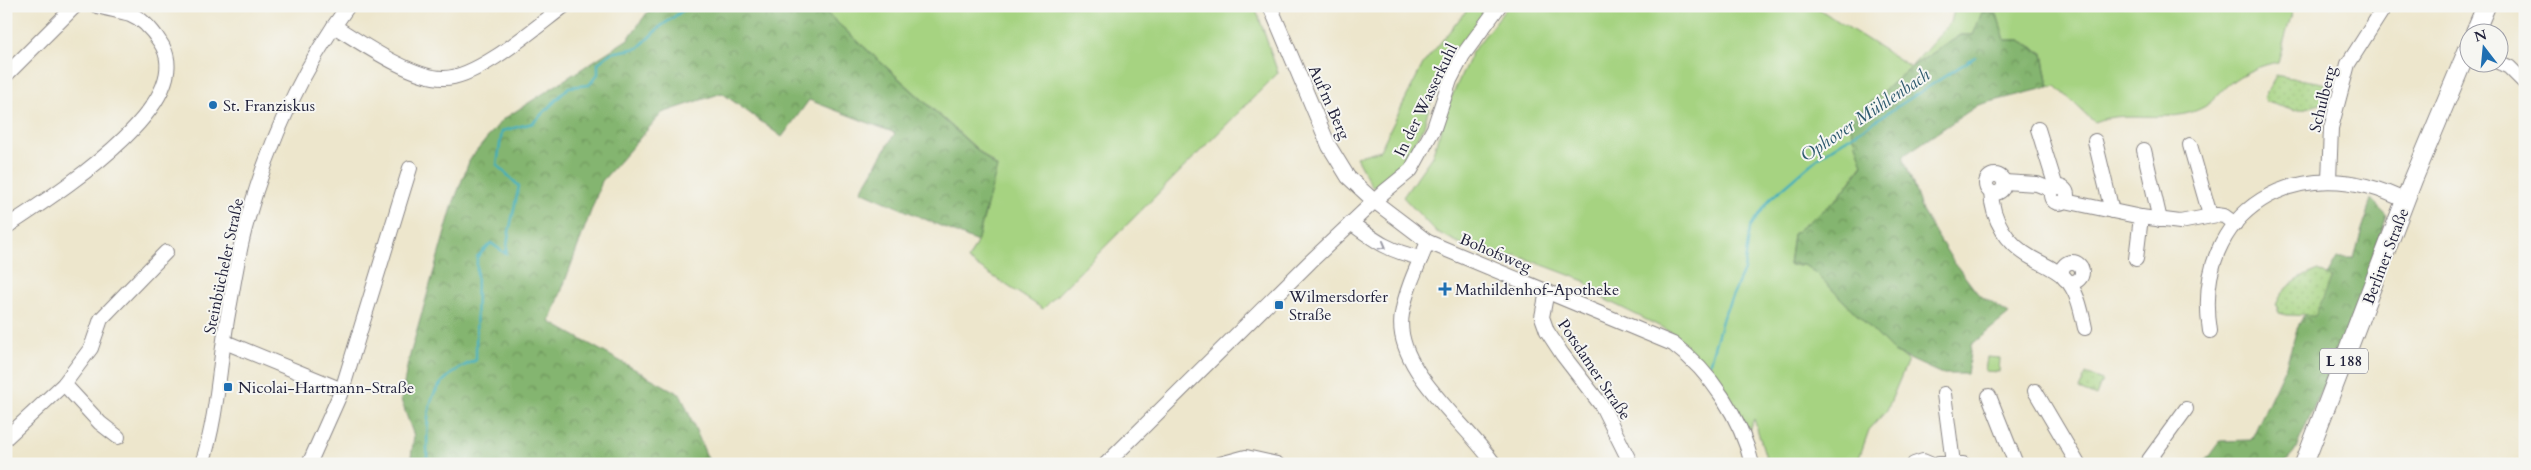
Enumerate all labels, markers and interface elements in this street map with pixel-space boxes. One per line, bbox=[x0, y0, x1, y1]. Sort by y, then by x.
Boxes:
north arrow bbox=[2458, 22, 2508, 72]
text: N bbox=[2472, 25, 2489, 47]
street label: In der Wasserkuhl bbox=[1389, 40, 1463, 161]
street label: Auf'm Berg bbox=[1303, 62, 1355, 143]
water label: Ophover Mühlenbach bbox=[1796, 63, 1935, 168]
street label: Schulberg bbox=[2304, 64, 2342, 135]
place label: St. Franziskus bbox=[223, 95, 315, 117]
marker: St. Franziskus bbox=[207, 99, 219, 111]
street label: Steinbücheler Straße bbox=[199, 196, 249, 336]
street label: Berliner Straße bbox=[2357, 205, 2414, 308]
street label: Bohofsweg bbox=[1456, 228, 1535, 278]
one-way arrow bbox=[1378, 239, 1387, 249]
place label: Mathildenhof-Apotheke bbox=[1455, 279, 1619, 301]
marker: Mathildenhof-Apotheke bbox=[1439, 283, 1451, 295]
place label: Wilmersdorfer Straße bbox=[1288, 286, 1388, 326]
marker: Wilmersdorfer Straße bbox=[1273, 299, 1285, 311]
street label: Potsdamer Straße bbox=[1552, 315, 1636, 424]
road number: L 188 bbox=[2320, 348, 2368, 374]
place label: Nicolai-Hartmann-Straße bbox=[238, 377, 414, 399]
marker: Nicolai-Hartmann-Straße bbox=[222, 381, 234, 393]

